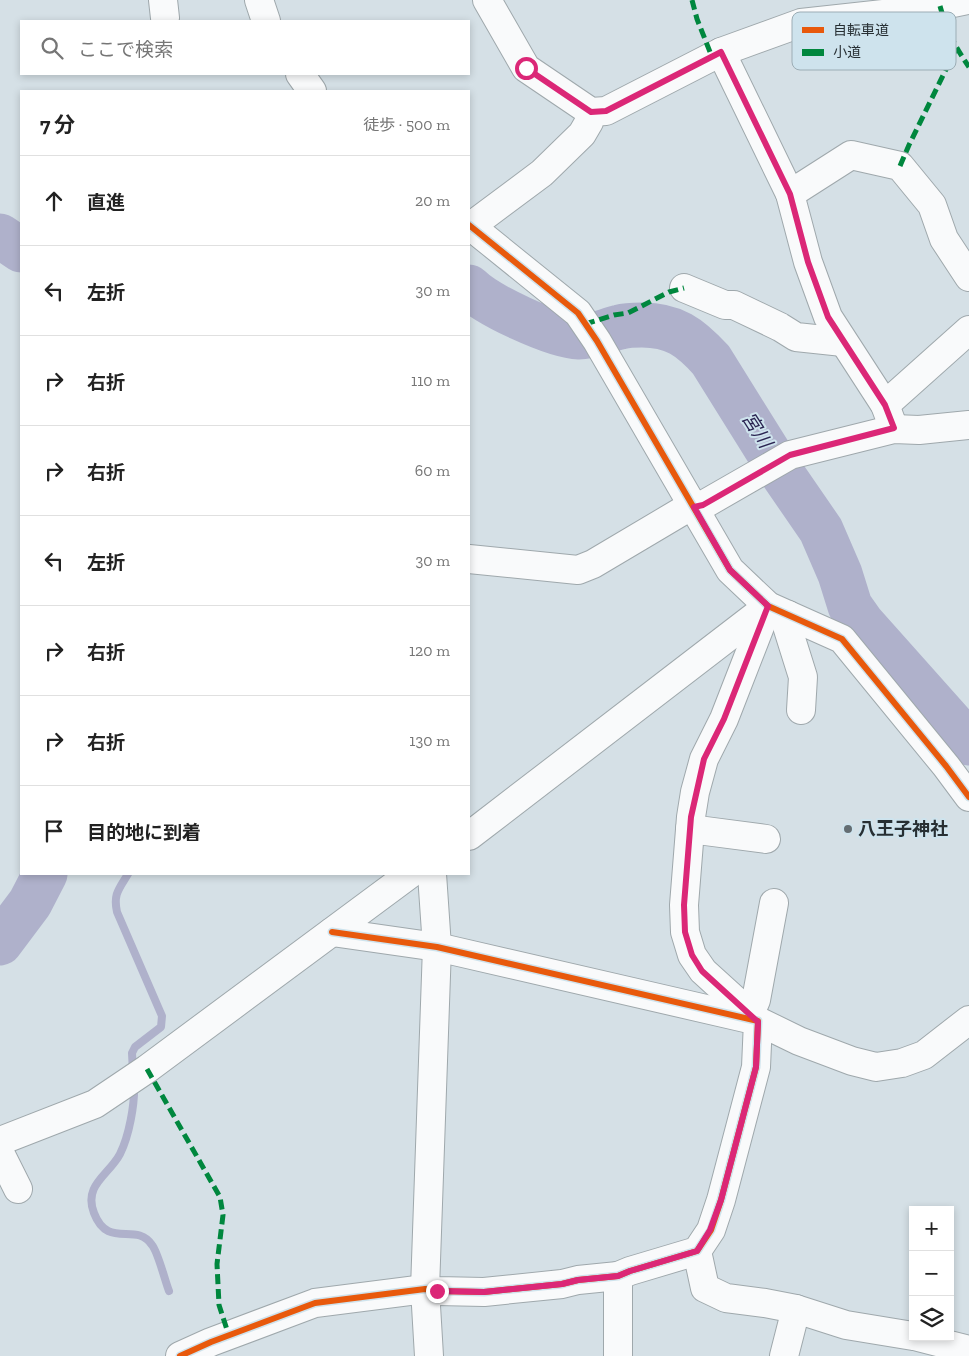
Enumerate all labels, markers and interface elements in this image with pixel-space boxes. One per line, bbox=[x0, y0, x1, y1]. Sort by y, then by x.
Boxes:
legend bbox=[792, 12, 956, 70]
search box bbox=[20, 20, 470, 75]
text: 自転車道 bbox=[833, 22, 889, 39]
icon: search bbox=[38, 34, 66, 62]
text: ここで検索 bbox=[78, 38, 173, 61]
text: 小道 bbox=[833, 44, 861, 61]
route start bbox=[515, 57, 538, 80]
text: 7 分 bbox=[40, 112, 75, 137]
text: 徒歩 · 500 m bbox=[363, 115, 450, 134]
icon: ahead bbox=[40, 187, 68, 215]
text: 直進 bbox=[87, 191, 125, 214]
text: 20 m bbox=[415, 191, 450, 210]
icon: left bbox=[40, 277, 68, 305]
text: 左折 bbox=[87, 281, 125, 304]
text: 30 m bbox=[416, 281, 450, 300]
icon: right bbox=[40, 367, 68, 395]
text: 右折 bbox=[87, 371, 125, 394]
text: 110 m bbox=[411, 371, 450, 390]
water label: 宮川 bbox=[737, 408, 778, 454]
icon: right bbox=[40, 457, 68, 485]
text: 右折 bbox=[87, 461, 125, 484]
text: 60 m bbox=[415, 461, 450, 480]
icon: left bbox=[40, 547, 68, 575]
text: 左折 bbox=[87, 551, 125, 574]
text: 30 m bbox=[416, 551, 450, 570]
icon: right bbox=[40, 637, 68, 665]
text: 右折 bbox=[87, 641, 125, 664]
text: 120 m bbox=[409, 641, 450, 660]
icon: right bbox=[40, 727, 68, 755]
text: 右折 bbox=[87, 731, 125, 754]
text: 130 m bbox=[409, 731, 450, 750]
icon: arrive bbox=[40, 817, 68, 845]
place label: 八王子神社 bbox=[858, 818, 948, 840]
text: 目的地に到着 bbox=[87, 821, 201, 844]
marker: 八王子神社 bbox=[842, 823, 854, 835]
map controls bbox=[909, 1206, 954, 1341]
button: + bbox=[909, 1206, 954, 1251]
button: − bbox=[909, 1251, 954, 1296]
route end bbox=[426, 1280, 449, 1303]
button: layers bbox=[909, 1296, 954, 1341]

